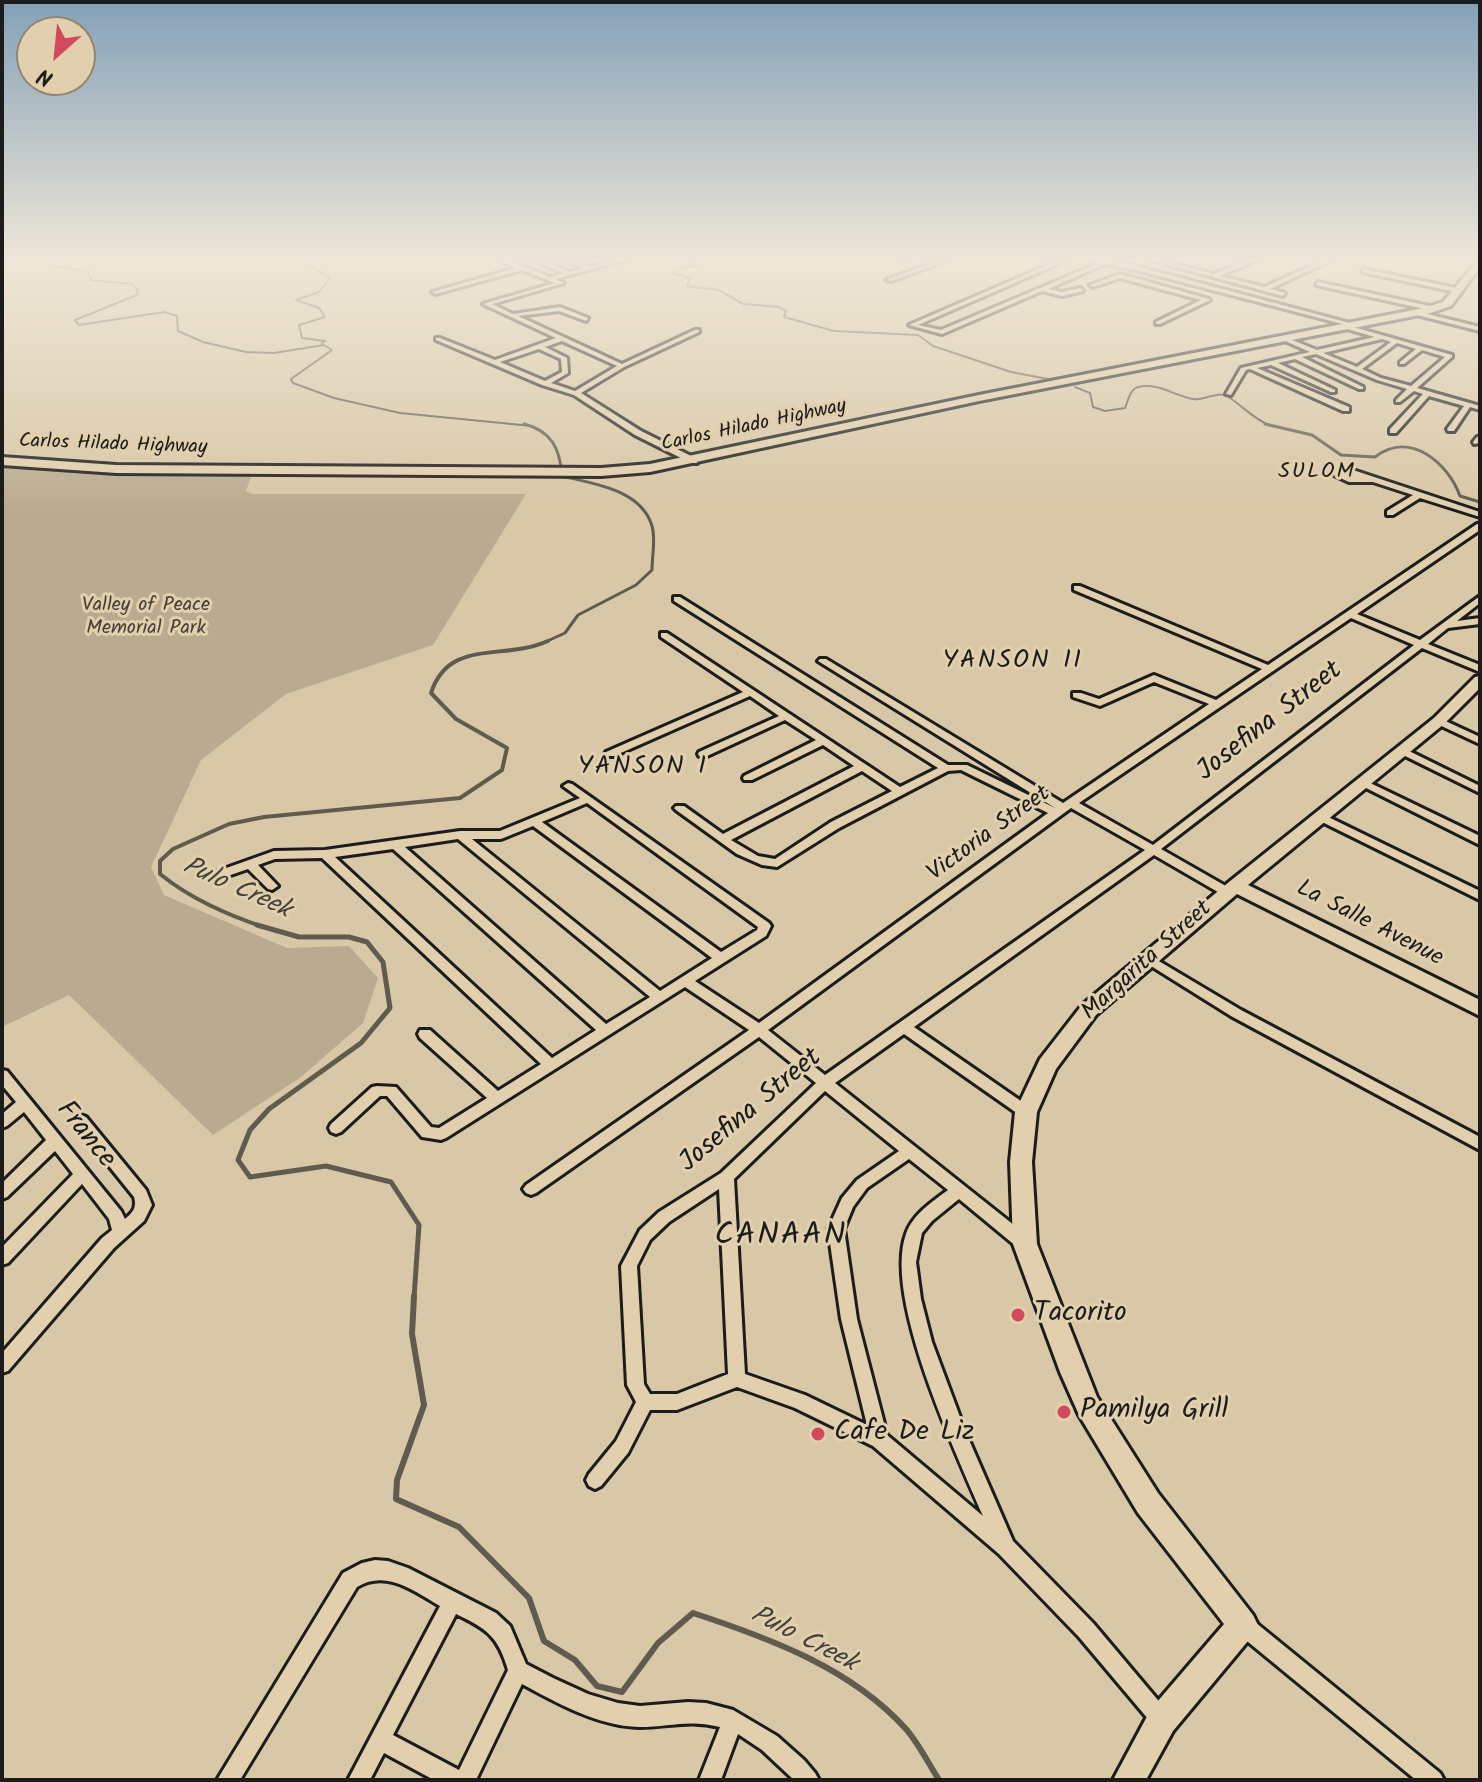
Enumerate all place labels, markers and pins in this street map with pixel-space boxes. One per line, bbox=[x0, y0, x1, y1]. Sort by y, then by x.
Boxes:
place label: Tacorito bbox=[1034, 1298, 1127, 1332]
marker: Tacorito bbox=[1009, 1306, 1027, 1324]
place label: Pamilya Grill bbox=[1080, 1395, 1228, 1429]
marker: Pamilya Grill bbox=[1055, 1403, 1073, 1421]
place label: Cafe De Liz bbox=[834, 1417, 974, 1451]
marker: Cafe De Liz bbox=[809, 1425, 827, 1443]

